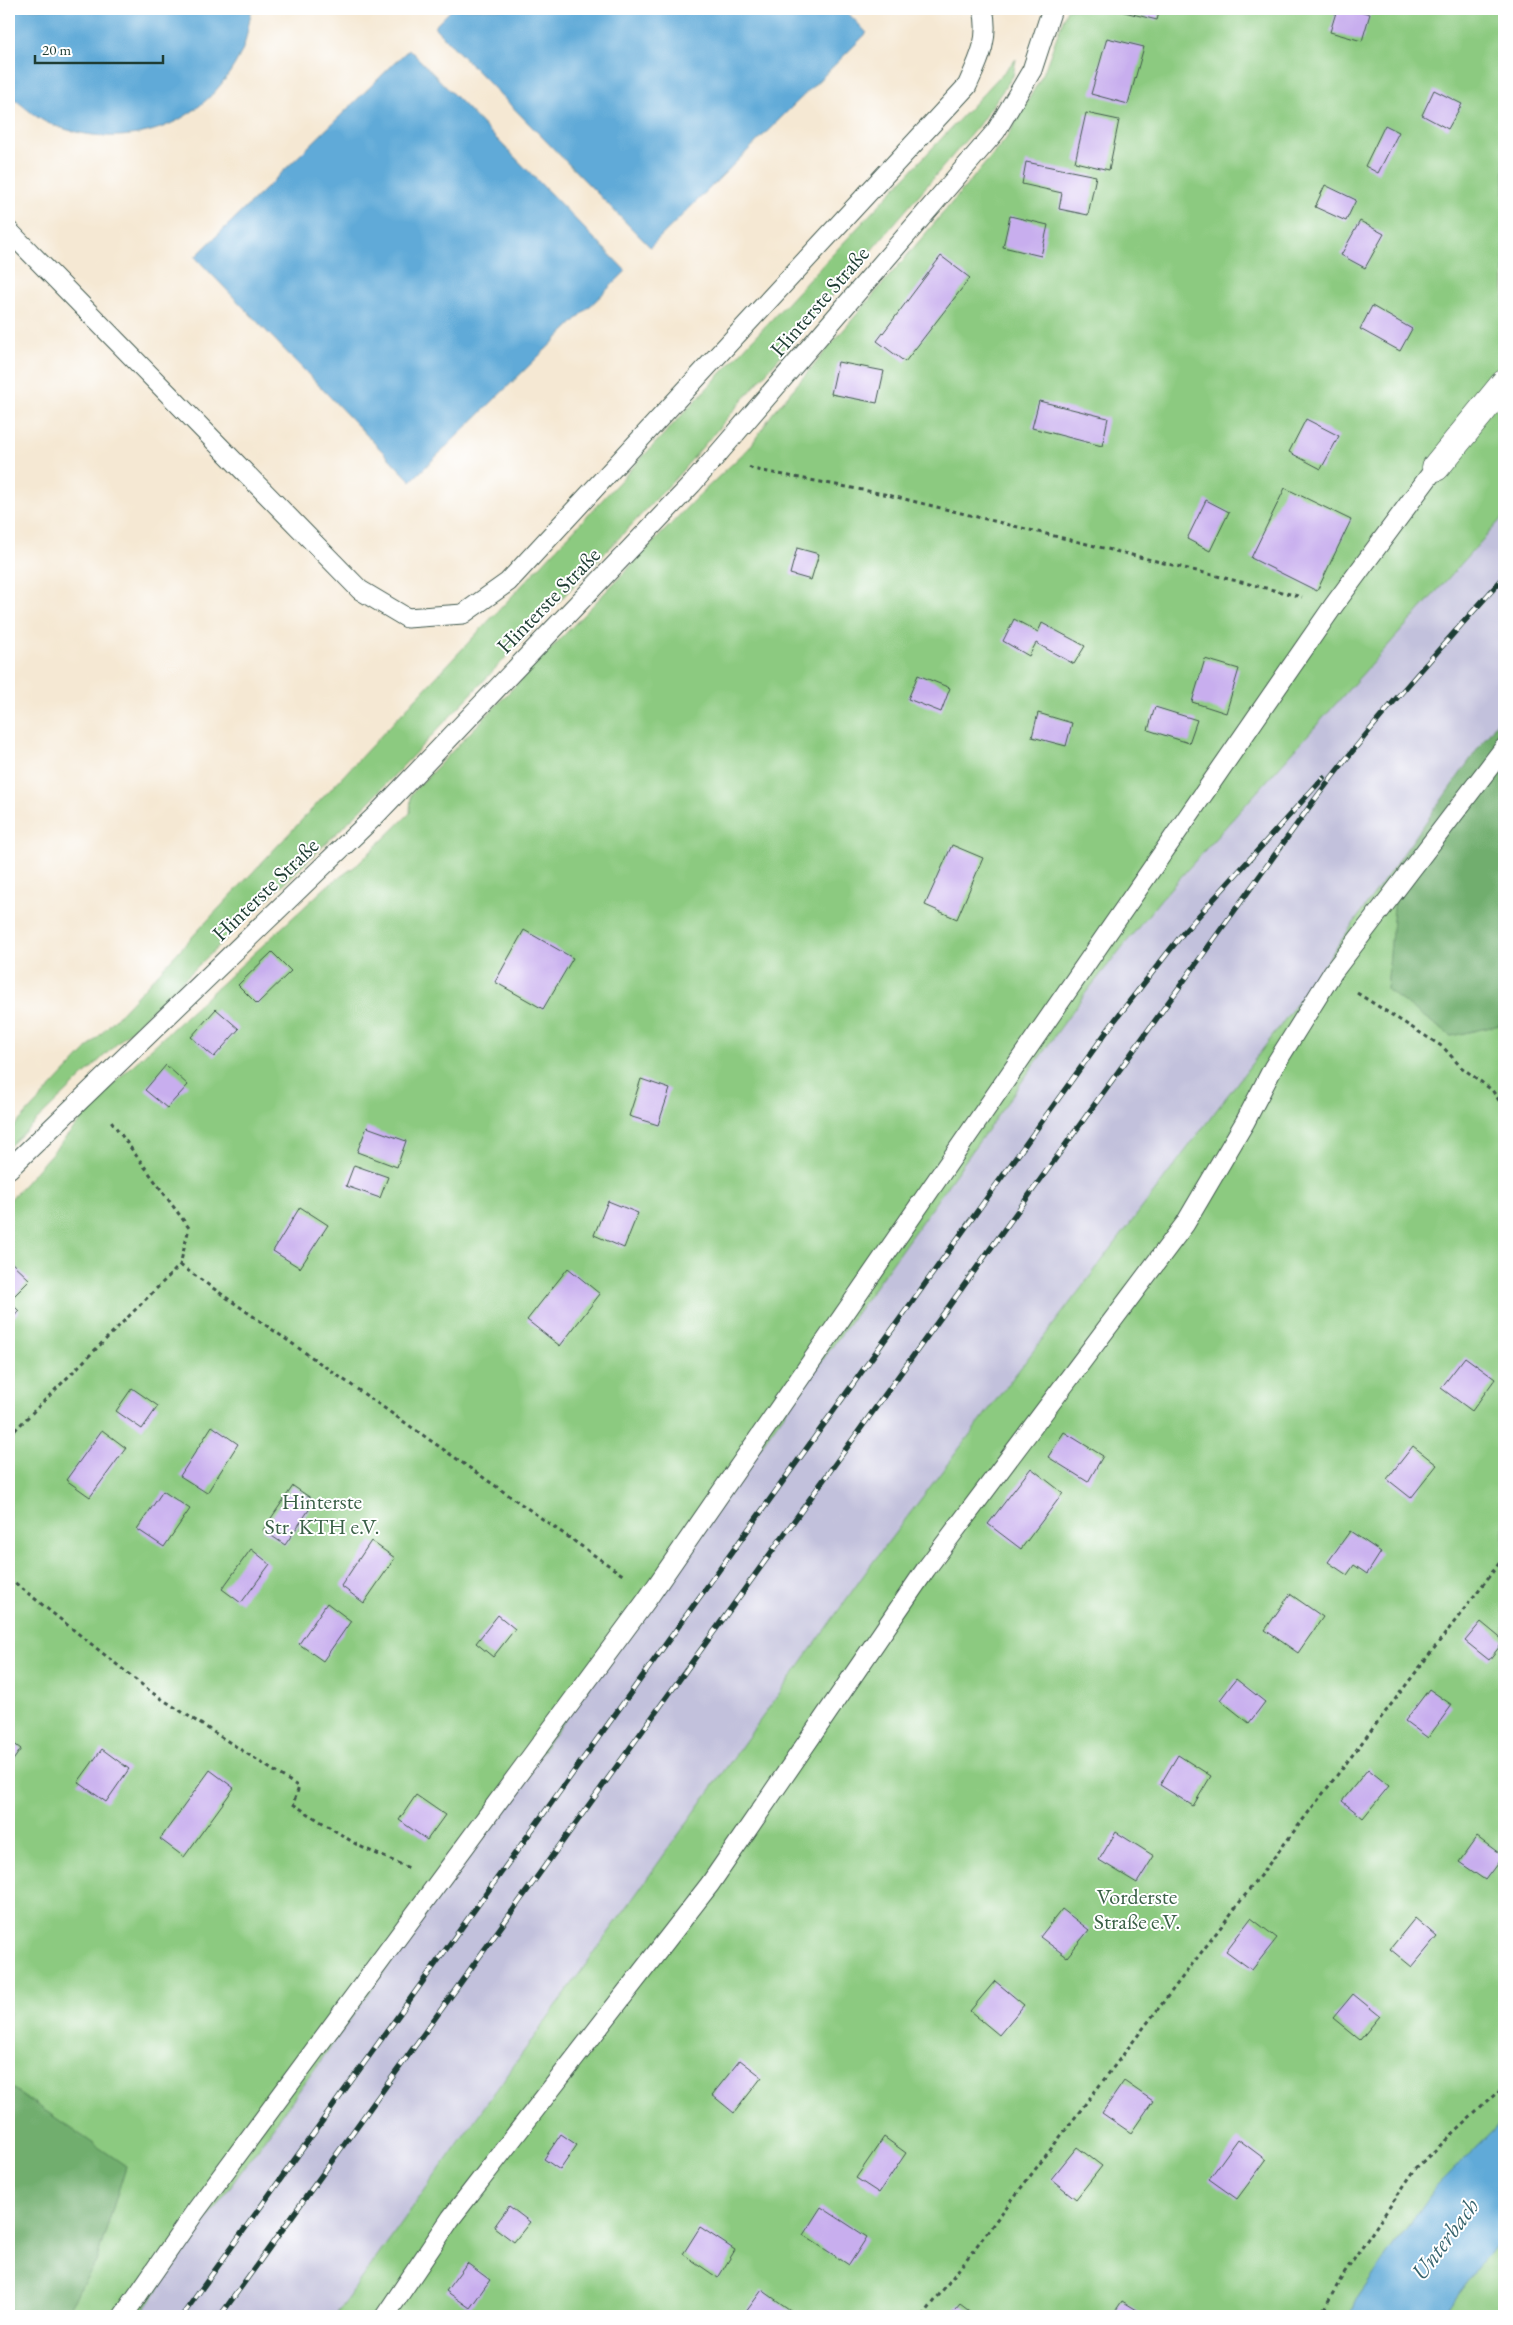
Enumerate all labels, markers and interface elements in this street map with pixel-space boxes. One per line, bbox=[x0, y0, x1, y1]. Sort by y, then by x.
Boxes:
scale bar bbox=[35, 32, 162, 64]
text: 20 m bbox=[42, 40, 71, 59]
street label: Hinterste Straße bbox=[763, 240, 876, 363]
street label: Hinterste Straße bbox=[490, 540, 607, 660]
street label: Hinterste Straße bbox=[206, 831, 325, 948]
park label: Hinterste Str. KTH e.V. bbox=[265, 1487, 379, 1541]
park label: Vorderste Straße e.V. bbox=[1094, 1882, 1180, 1936]
water label: Unterbach bbox=[1404, 2191, 1486, 2286]

